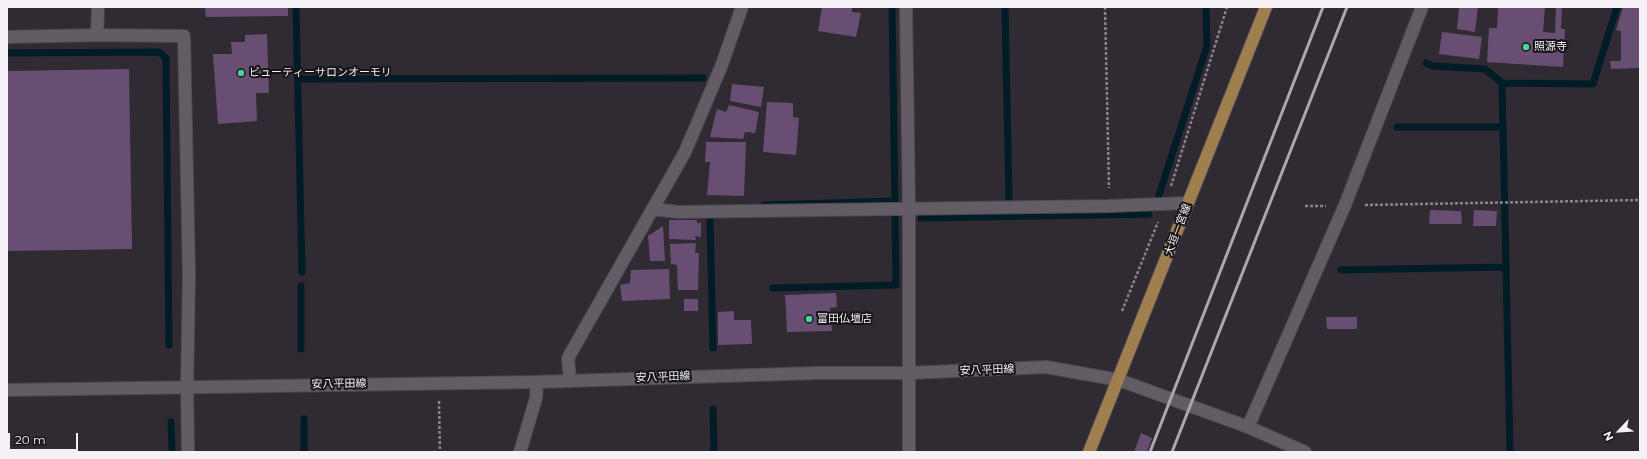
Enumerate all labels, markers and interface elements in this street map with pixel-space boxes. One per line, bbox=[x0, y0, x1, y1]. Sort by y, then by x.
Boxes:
place label: 照源寺 bbox=[1534, 40, 1567, 54]
marker: 照源寺 bbox=[1521, 42, 1531, 52]
place label: ビューティーサロンオーモリ bbox=[249, 66, 392, 80]
marker: ビューティーサロンオーモリ bbox=[236, 68, 246, 78]
street label: 大垣一宮線 bbox=[1162, 202, 1194, 258]
place label: 富田仏壇店 bbox=[817, 312, 872, 326]
marker: 富田仏壇店 bbox=[804, 314, 814, 324]
street label: 安八平田線 bbox=[959, 362, 1015, 378]
street label: 安八平田線 bbox=[635, 369, 691, 385]
street label: 安八平田線 bbox=[311, 377, 367, 391]
north arrow bbox=[1599, 411, 1639, 451]
scale bar bbox=[10, 425, 80, 451]
text: N bbox=[1600, 429, 1616, 443]
text: 20 m bbox=[15, 432, 46, 447]

